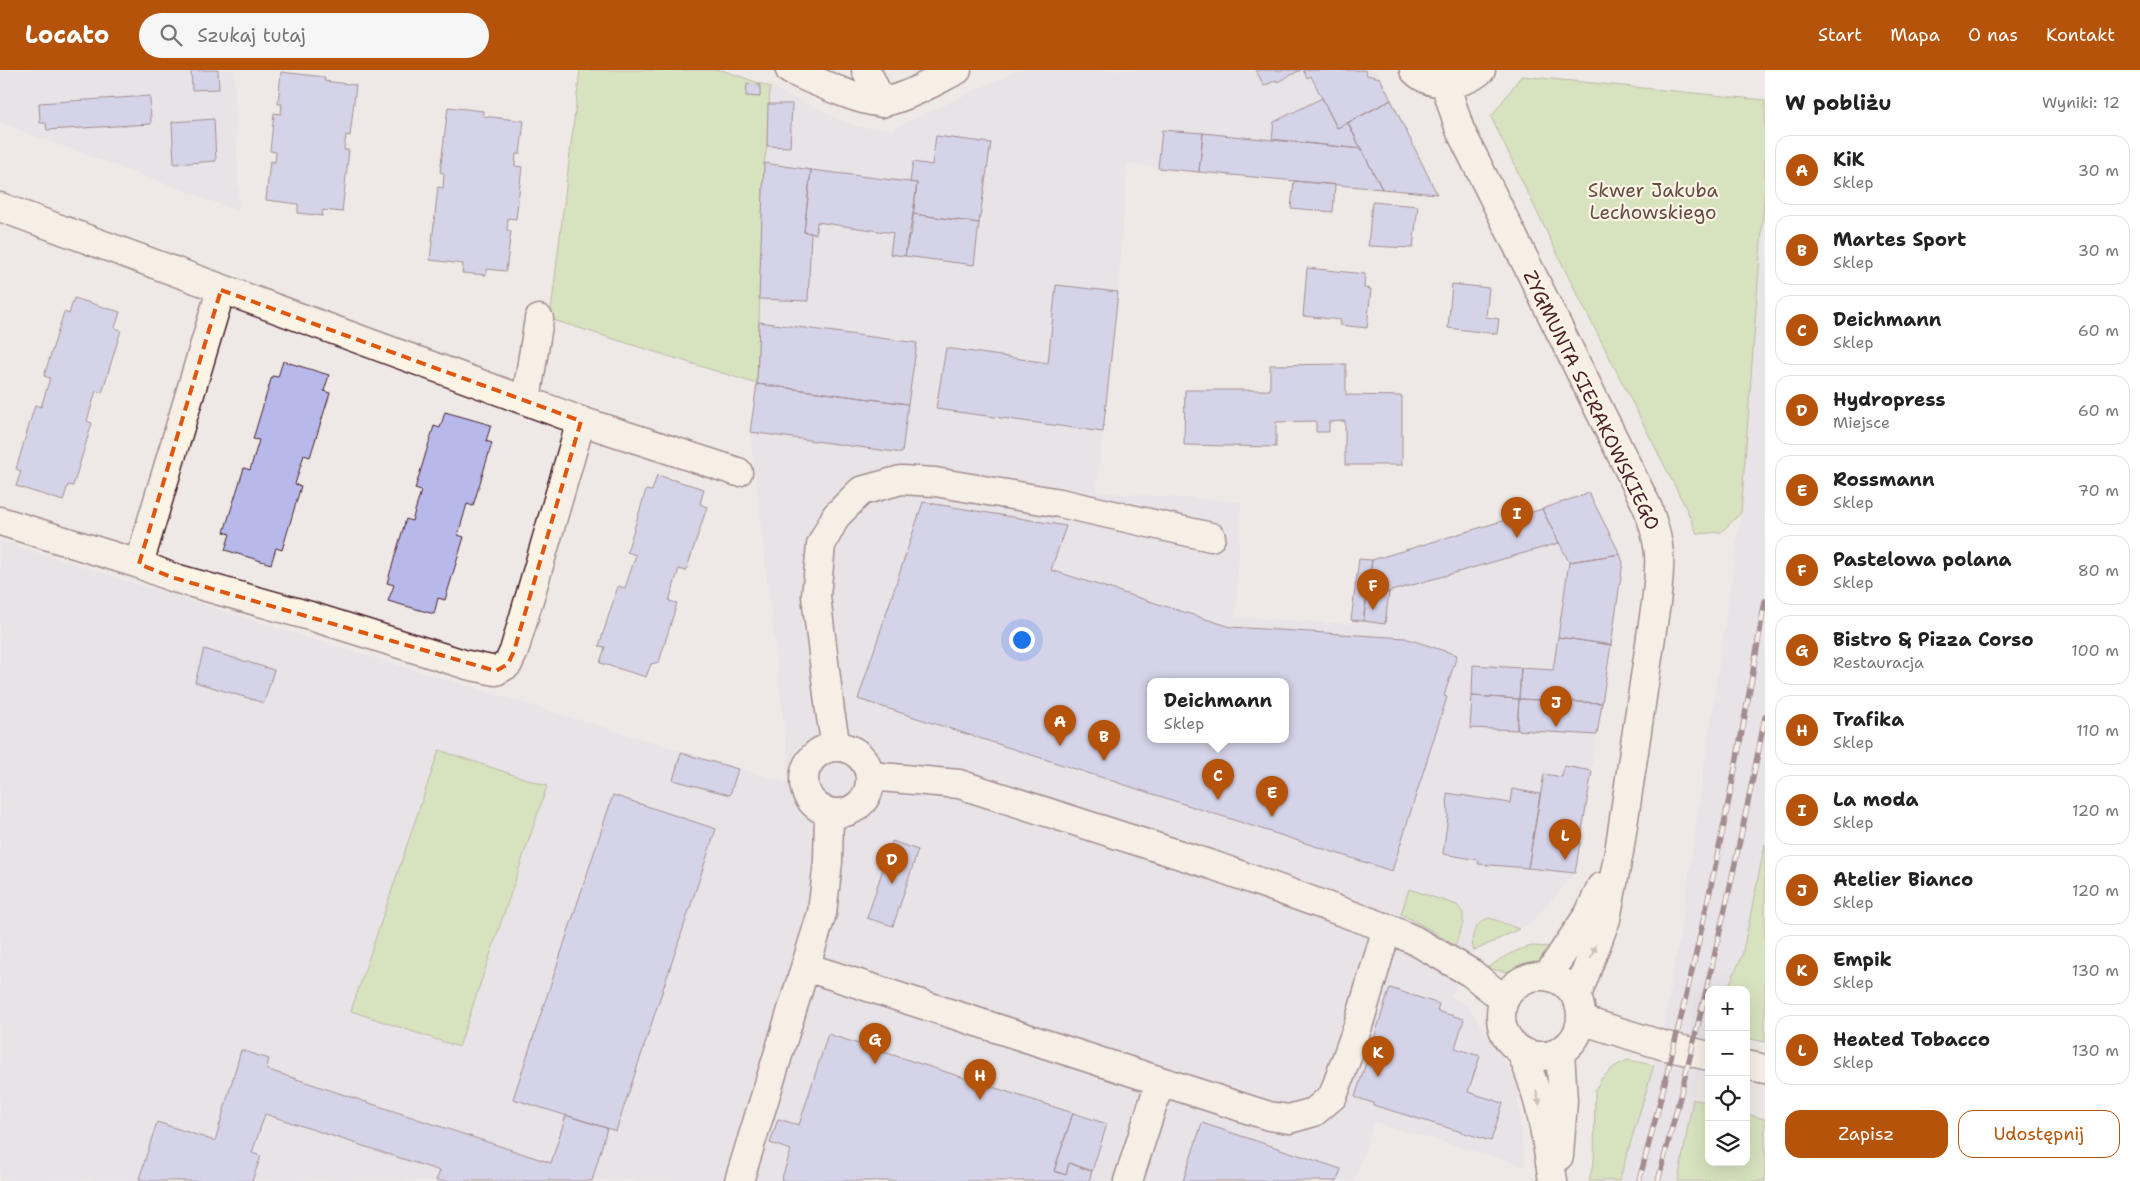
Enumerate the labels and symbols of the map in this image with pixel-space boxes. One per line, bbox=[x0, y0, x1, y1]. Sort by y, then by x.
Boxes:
park label: Skwer Jakuba Lechowskiego bbox=[1588, 178, 1718, 225]
street label: ZYGMUNTA SIERAKOWSKIEGO bbox=[1518, 266, 1665, 534]
pin: I bbox=[1501, 497, 1533, 538]
pin: F bbox=[1357, 569, 1389, 610]
your location bbox=[1009, 627, 1035, 653]
pin: J bbox=[1540, 686, 1572, 727]
pin: A bbox=[1044, 705, 1076, 746]
pin: B bbox=[1088, 720, 1120, 761]
pin: C bbox=[1202, 759, 1234, 800]
pin: E bbox=[1256, 776, 1288, 817]
pin: L bbox=[1549, 819, 1581, 860]
pin: D bbox=[876, 843, 908, 884]
one-way arrow bbox=[1589, 945, 1597, 959]
pin: G bbox=[859, 1023, 891, 1064]
pin: K bbox=[1362, 1036, 1394, 1077]
pin: H bbox=[964, 1059, 996, 1100]
one-way arrow bbox=[1534, 1090, 1542, 1105]

